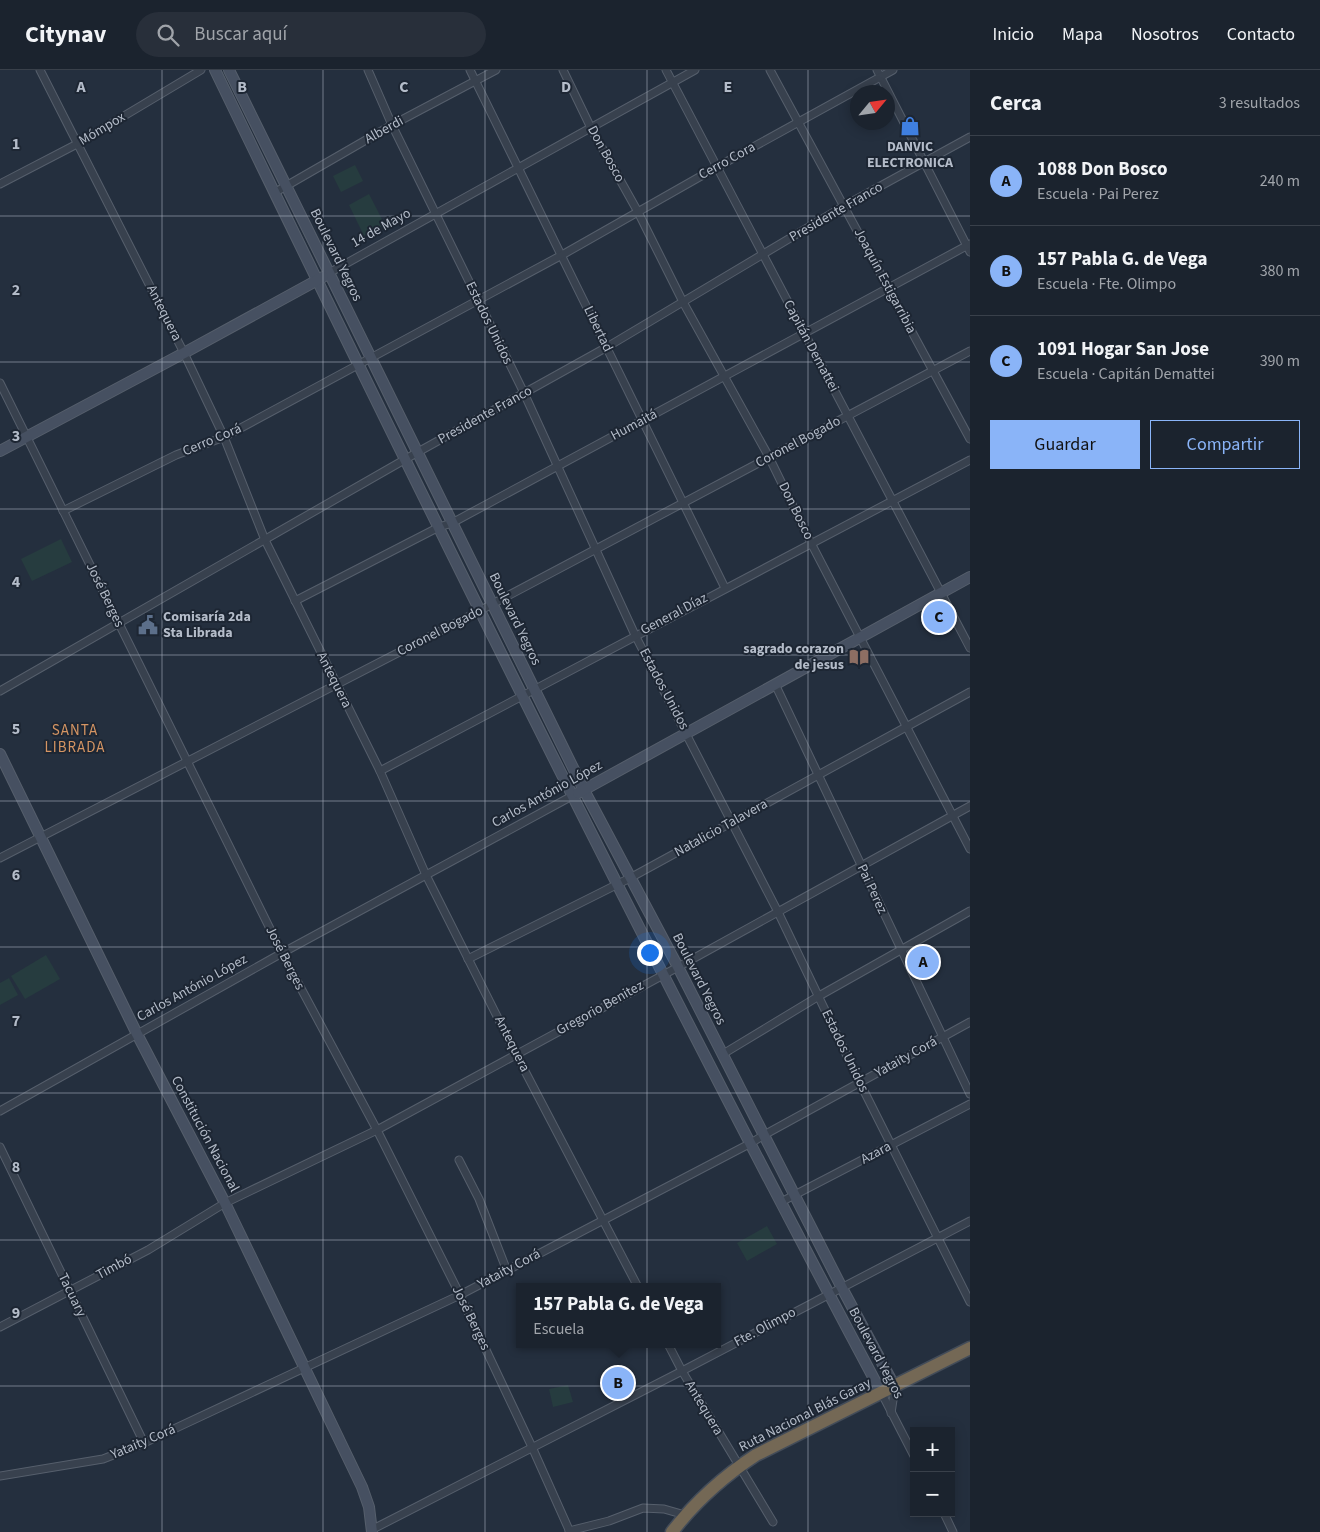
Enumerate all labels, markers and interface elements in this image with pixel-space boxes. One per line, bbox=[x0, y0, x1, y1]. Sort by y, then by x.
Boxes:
search box bbox=[136, 12, 486, 57]
text: Citynav bbox=[25, 17, 106, 52]
icon: search bbox=[154, 21, 182, 49]
text: Buscar aquí bbox=[194, 21, 287, 48]
text: Inicio bbox=[993, 22, 1034, 47]
text: Mapa bbox=[1062, 22, 1103, 47]
text: Nosotros bbox=[1131, 22, 1199, 47]
text: Contacto bbox=[1227, 22, 1295, 47]
text: A bbox=[75, 76, 86, 98]
text: B bbox=[237, 76, 247, 98]
text: C bbox=[399, 76, 409, 98]
text: D bbox=[561, 76, 571, 98]
text: E bbox=[724, 76, 732, 98]
north arrow bbox=[850, 85, 895, 130]
text: Cerca bbox=[990, 88, 1042, 118]
text: 3 resultados bbox=[1219, 92, 1300, 114]
street label: Mómpox bbox=[75, 107, 130, 151]
street label: Alberdi bbox=[361, 111, 407, 149]
shop icon: DANVIC ELECTRONICA bbox=[899, 115, 921, 137]
street label: Don Bosco bbox=[582, 122, 630, 186]
text: 1 bbox=[12, 133, 20, 155]
street label: Cerro Cora bbox=[695, 137, 759, 185]
place label: DANVIC ELECTRONICA bbox=[867, 137, 954, 173]
text: 1088 Don Bosco bbox=[1037, 156, 1167, 183]
text: A bbox=[1001, 170, 1011, 192]
text: 240 m bbox=[1260, 170, 1300, 192]
street label: Presidente Franco bbox=[785, 177, 887, 247]
text: Escuela · Pai Perez bbox=[1037, 183, 1159, 205]
street label: 14 de Mayo bbox=[347, 203, 415, 253]
street label: Boulevard Yegros bbox=[305, 205, 367, 305]
street label: Joaquín Estigarribia bbox=[849, 225, 921, 337]
text: 157 Pabla G. de Vega bbox=[1037, 246, 1208, 273]
text: B bbox=[1001, 260, 1011, 282]
text: 380 m bbox=[1260, 260, 1300, 282]
text: Escuela · Fte. Olimpo bbox=[1037, 273, 1176, 295]
street label: Estados Unidos bbox=[460, 278, 518, 368]
text: 2 bbox=[12, 279, 20, 301]
street label: Antequera bbox=[141, 281, 187, 345]
street label: Capitán Demattei bbox=[778, 296, 844, 396]
street label: Libertad bbox=[578, 303, 618, 355]
text: 1091 Hogar San Jose bbox=[1037, 336, 1209, 363]
text: C bbox=[1001, 350, 1011, 372]
text: 390 m bbox=[1260, 350, 1300, 372]
text: Escuela · Capitán Demattei bbox=[1037, 363, 1215, 385]
street label: Presidente Franco bbox=[434, 381, 536, 449]
street label: Humaitá bbox=[607, 404, 661, 446]
street label: Coronel Bogado bbox=[752, 411, 844, 473]
street label: Cerro Corá bbox=[180, 419, 244, 461]
button: Guardar bbox=[990, 420, 1140, 469]
button: Compartir bbox=[1150, 420, 1300, 469]
text: 3 bbox=[12, 425, 20, 447]
street label: Don Bosco bbox=[773, 479, 819, 543]
street label: José Berges bbox=[81, 559, 129, 631]
street label: Boulevard Yegros bbox=[484, 569, 546, 669]
text: 4 bbox=[12, 571, 21, 593]
street label: General Díaz bbox=[637, 588, 711, 640]
pin: C bbox=[923, 598, 955, 636]
street label: Coronel Bogado bbox=[394, 601, 486, 661]
place label: Comisaría 2da Sta Librada bbox=[163, 607, 251, 643]
public building icon: Comisaría 2da Sta Librada bbox=[137, 614, 159, 636]
place label: sagrado corazon de jesus bbox=[743, 639, 844, 675]
street label: Estados Unidos bbox=[634, 645, 694, 733]
library icon: sagrado corazon de jesus bbox=[848, 646, 870, 668]
street label: Antequera bbox=[311, 648, 357, 712]
text: 5 bbox=[12, 718, 20, 740]
district label: SANTA LIBRADA bbox=[45, 720, 105, 758]
street label: Carlos António López bbox=[488, 755, 606, 833]
street label: Natalicio Talavera bbox=[671, 794, 771, 862]
street label: Pai Perez bbox=[852, 861, 892, 917]
text: 6 bbox=[12, 864, 20, 886]
street label: José Berges bbox=[260, 923, 310, 994]
street label: Boulevard Yegros bbox=[667, 930, 731, 1029]
your location bbox=[637, 940, 663, 966]
pin: A bbox=[907, 943, 939, 981]
street label: Carlos António López bbox=[133, 949, 251, 1027]
street label: Gregorio Benitez bbox=[553, 976, 647, 1040]
street label: Estados Unidos bbox=[816, 1006, 874, 1096]
text: 7 bbox=[12, 1010, 20, 1032]
street label: Antequera bbox=[489, 1012, 535, 1076]
street label: Yataity Corá bbox=[870, 1032, 941, 1083]
street label: Constitución Nacional bbox=[166, 1072, 244, 1196]
street label: Azara bbox=[857, 1137, 895, 1169]
text: 8 bbox=[12, 1156, 20, 1178]
street label: Yataity Corá bbox=[473, 1244, 544, 1294]
street label: Timbó bbox=[93, 1249, 135, 1285]
street label: Tacuary bbox=[53, 1270, 91, 1321]
street label: José Berges bbox=[447, 1282, 495, 1354]
popup bbox=[516, 1283, 721, 1348]
text: 157 Pabla G. de Vega bbox=[533, 1291, 704, 1318]
text: 9 bbox=[12, 1302, 20, 1324]
street label: Fte. Olimpo bbox=[730, 1302, 800, 1352]
street label: Boulevard Yegros bbox=[844, 1304, 909, 1402]
text: Escuela bbox=[533, 1318, 584, 1340]
pin: B bbox=[602, 1364, 634, 1402]
street label: Ruta Nacional Blás Garay bbox=[735, 1373, 875, 1457]
street label: Antequera bbox=[680, 1377, 728, 1439]
street label: Yataity Corá bbox=[107, 1419, 179, 1465]
map controls bbox=[910, 1427, 955, 1517]
button: + bbox=[910, 1427, 955, 1472]
button: − bbox=[910, 1472, 955, 1517]

